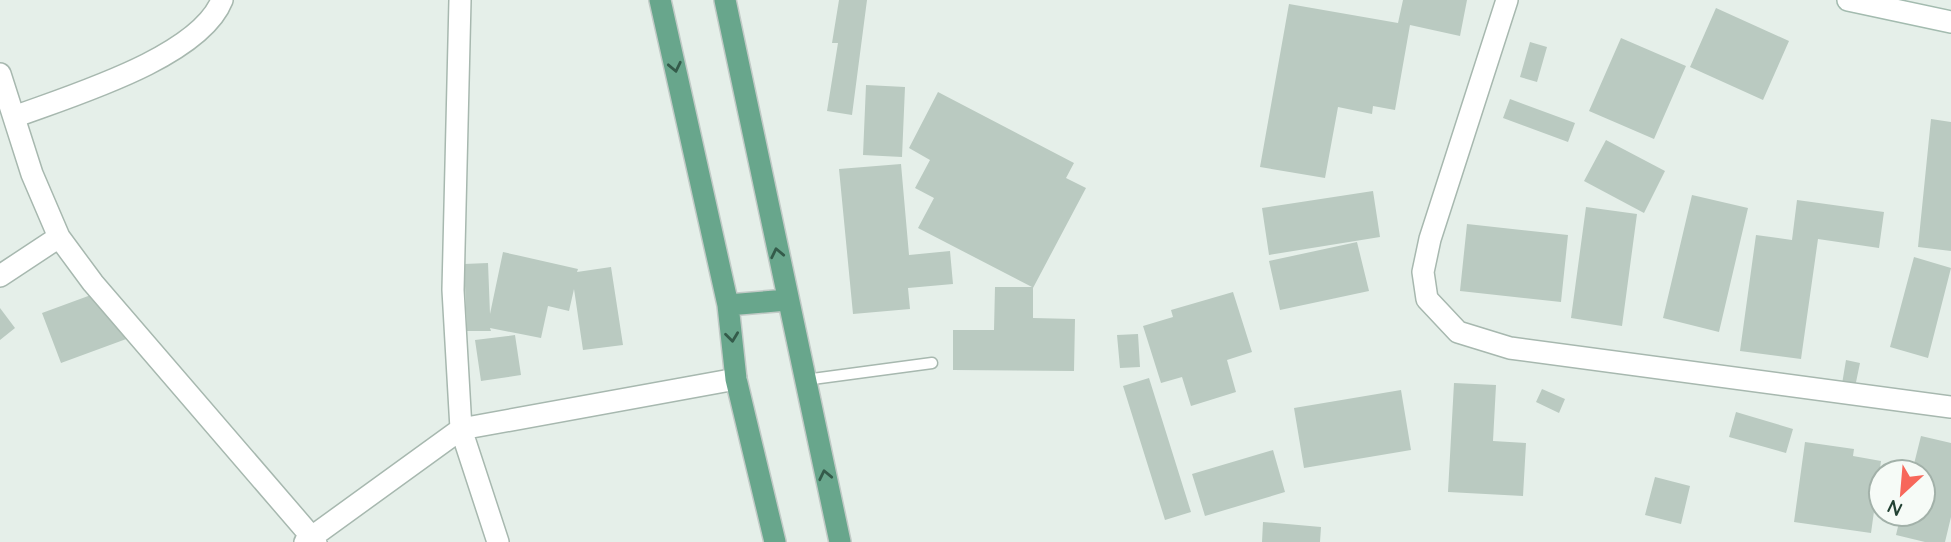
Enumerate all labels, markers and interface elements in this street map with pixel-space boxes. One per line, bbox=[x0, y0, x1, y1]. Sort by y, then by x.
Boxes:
one-way arrow bbox=[667, 61, 681, 73]
one-way arrow bbox=[771, 247, 785, 259]
one-way arrow bbox=[724, 331, 739, 343]
north arrow bbox=[1867, 458, 1937, 528]
one-way arrow bbox=[819, 469, 834, 481]
text: N bbox=[1883, 494, 1906, 522]

